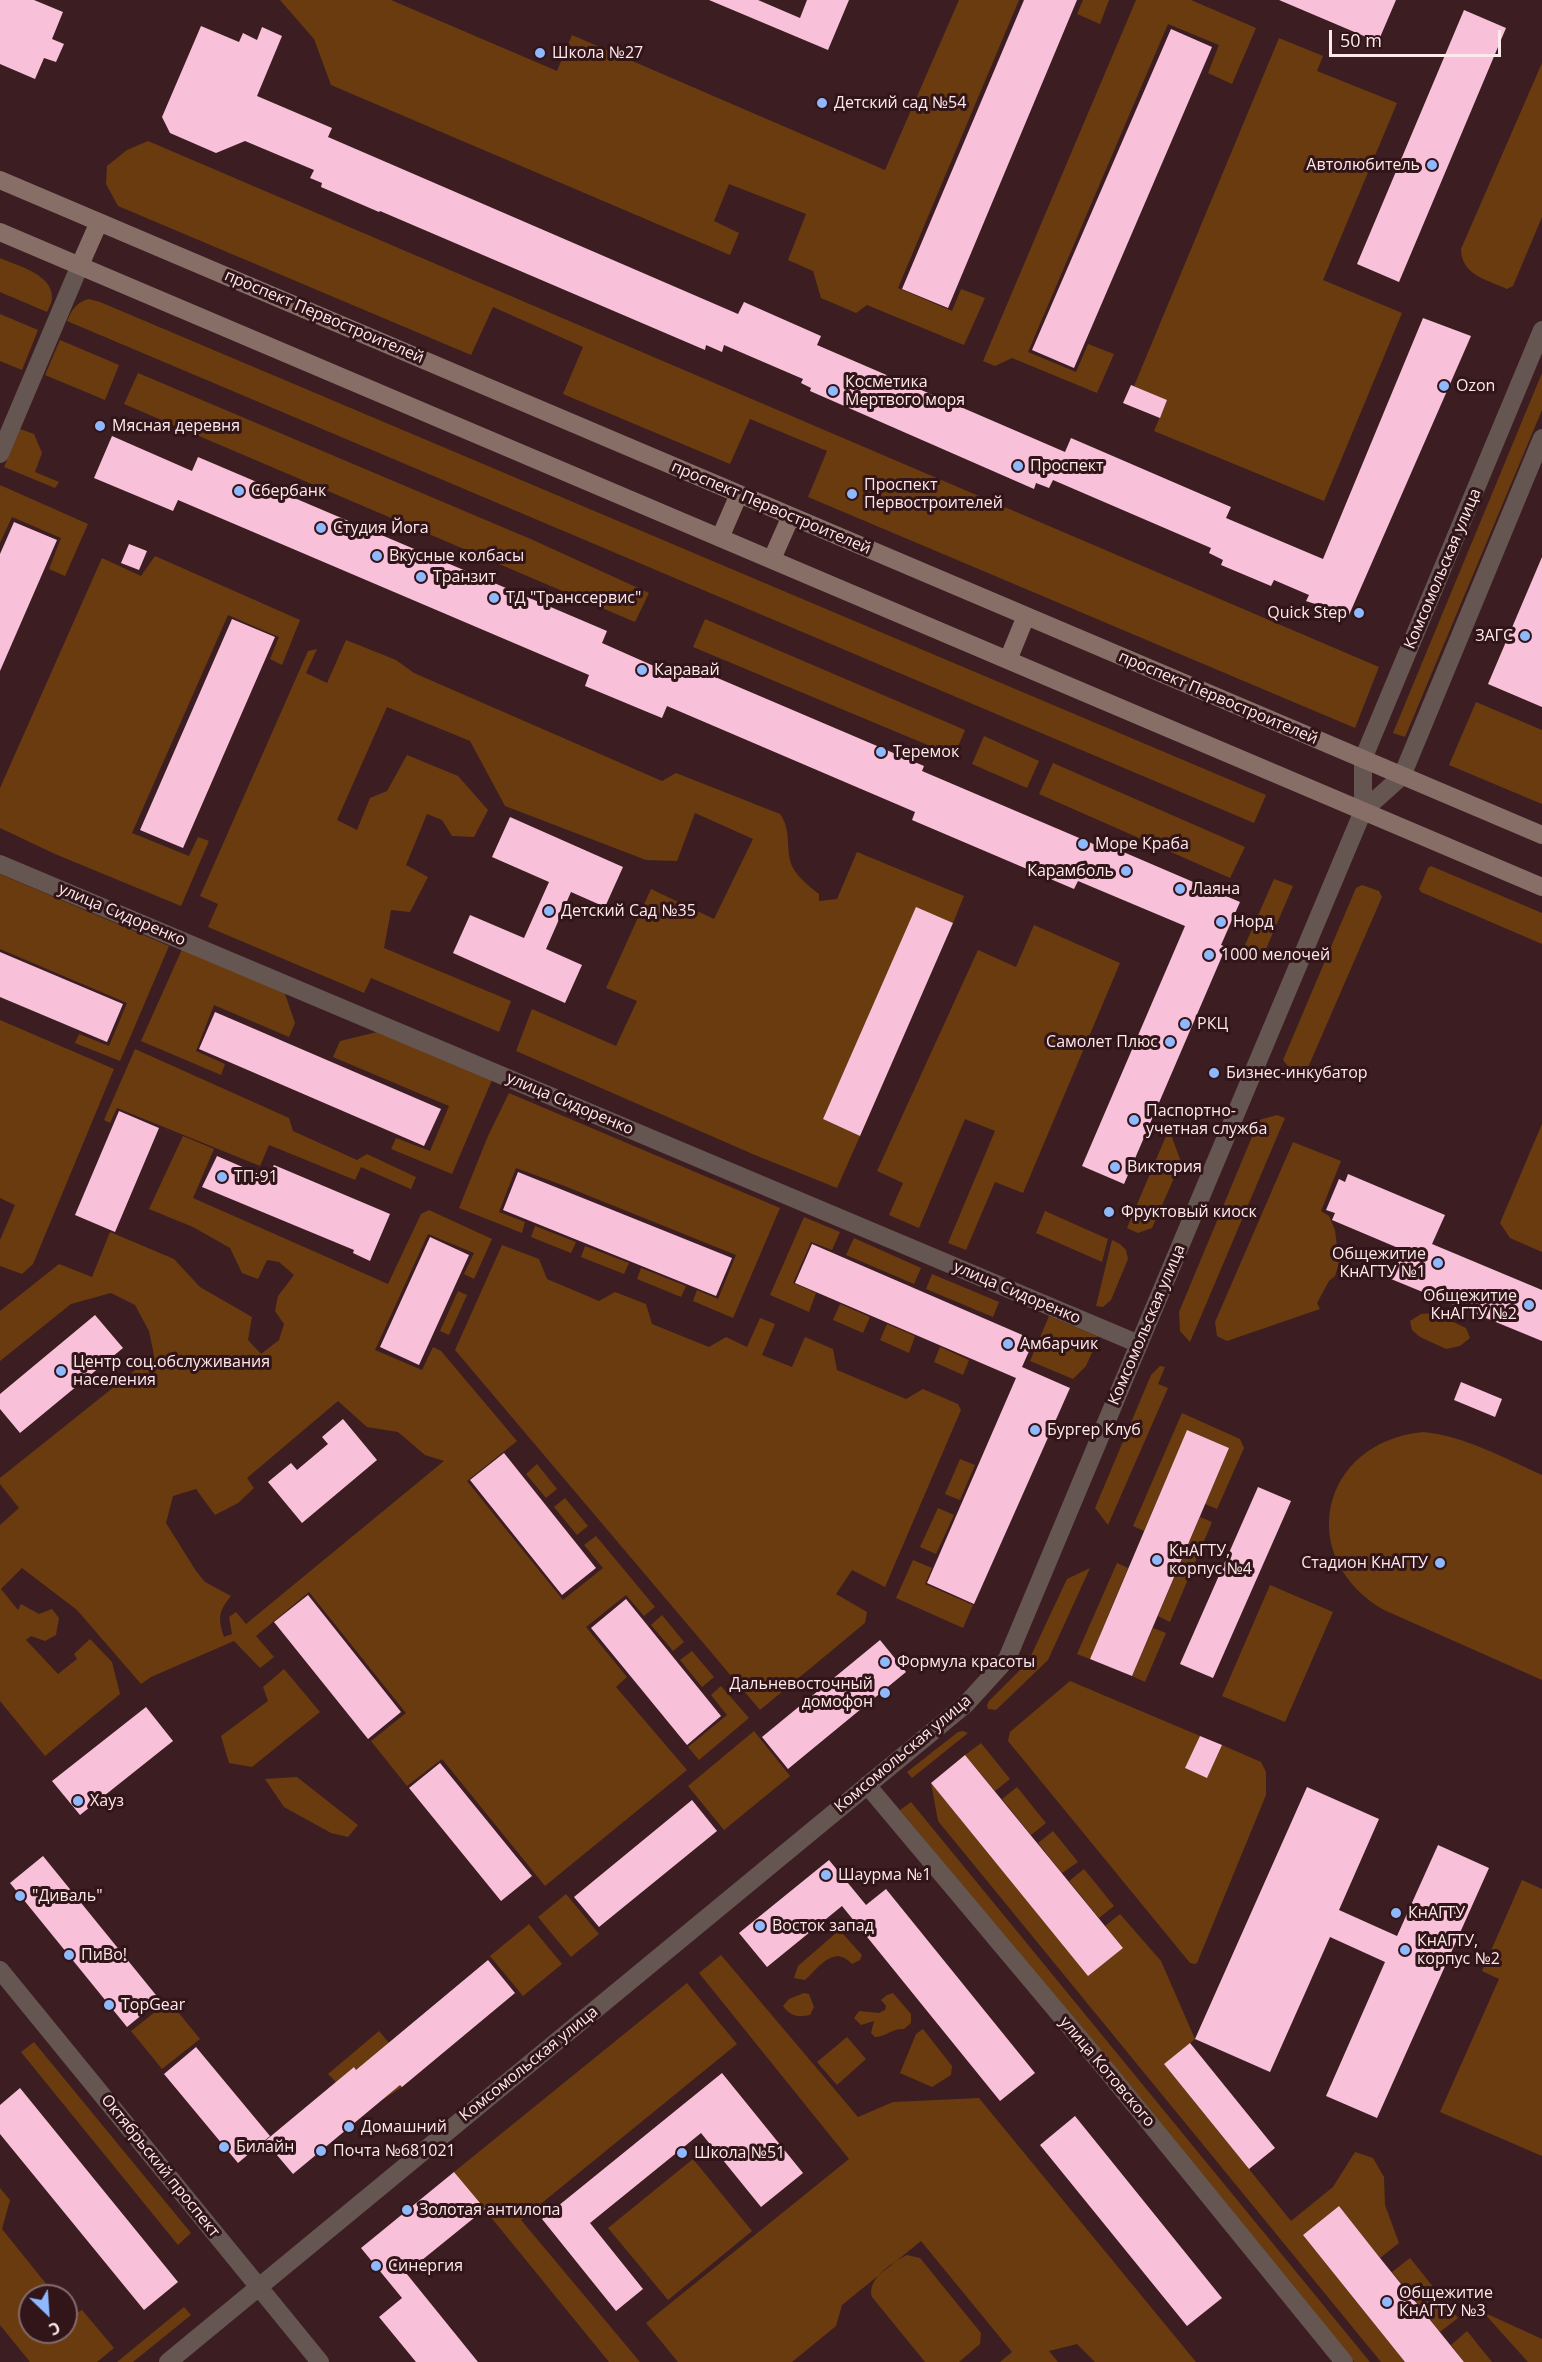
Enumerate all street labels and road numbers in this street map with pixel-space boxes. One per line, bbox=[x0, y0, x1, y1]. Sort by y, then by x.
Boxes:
street label: проспект Первостроителей bbox=[221, 266, 427, 368]
street label: проспект Первостроителей bbox=[668, 457, 874, 559]
street label: Комсомольская улица bbox=[1400, 486, 1486, 652]
street label: проспект Первостроителей bbox=[1115, 647, 1321, 749]
street label: улица Сидоренко bbox=[56, 880, 188, 950]
street label: улица Сидоренко bbox=[504, 1069, 636, 1139]
street label: Комсомольская улица bbox=[1104, 1242, 1190, 1408]
street label: улица Сидоренко bbox=[951, 1258, 1083, 1328]
street label: Комсомольская улица bbox=[831, 1691, 975, 1817]
street label: Комсомольская улица bbox=[456, 2002, 602, 2126]
street label: улица Котовского bbox=[1055, 2013, 1159, 2131]
street label: Октябрьский проспект bbox=[97, 2091, 223, 2241]

